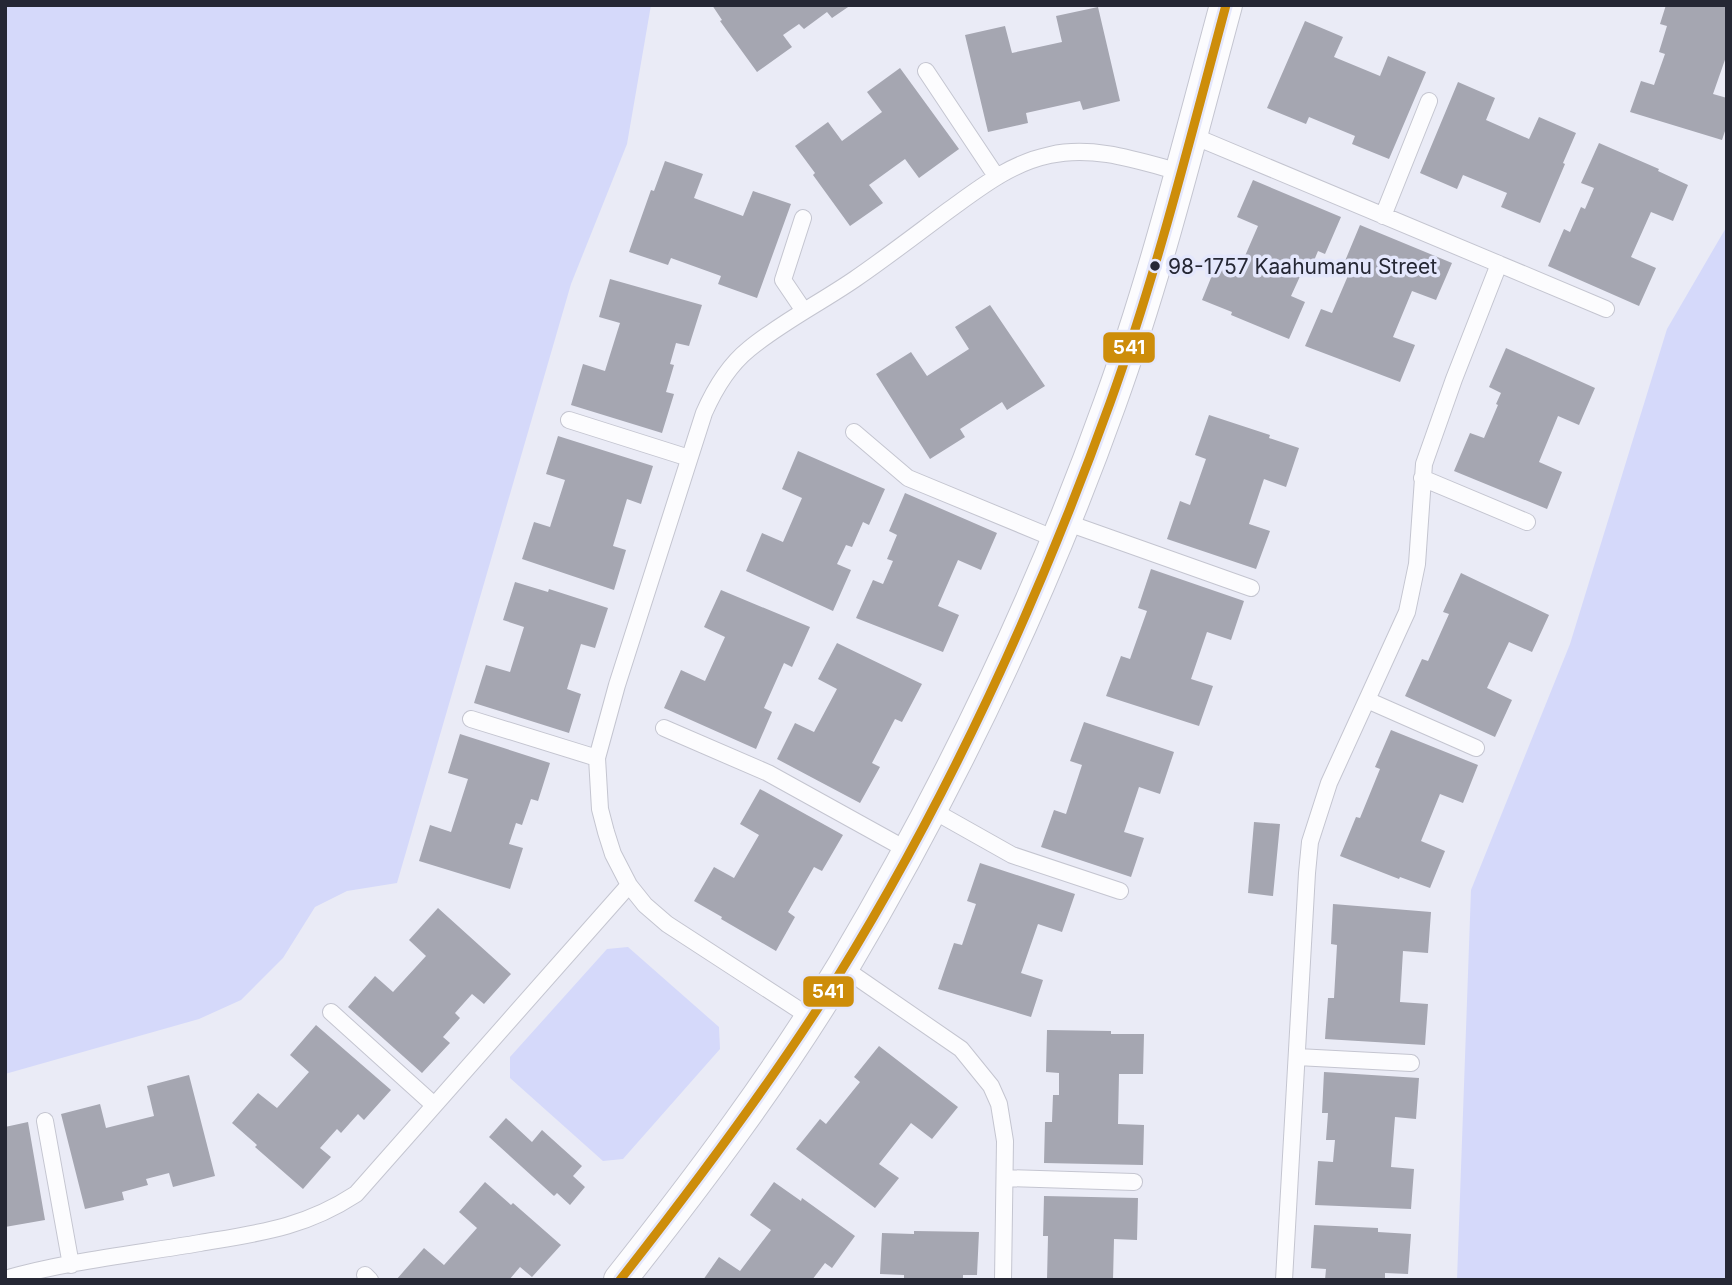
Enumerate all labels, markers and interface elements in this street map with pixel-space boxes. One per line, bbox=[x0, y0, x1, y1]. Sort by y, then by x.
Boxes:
place label: 98-1757 Kaahumanu Street bbox=[1168, 254, 1437, 279]
marker: 98-1757 Kaahumanu Street bbox=[1148, 259, 1162, 273]
line badge: 541 bbox=[1102, 331, 1156, 364]
text: 541 bbox=[1113, 336, 1145, 359]
line badge: 541 bbox=[802, 975, 855, 1008]
text: 541 bbox=[812, 980, 844, 1003]

